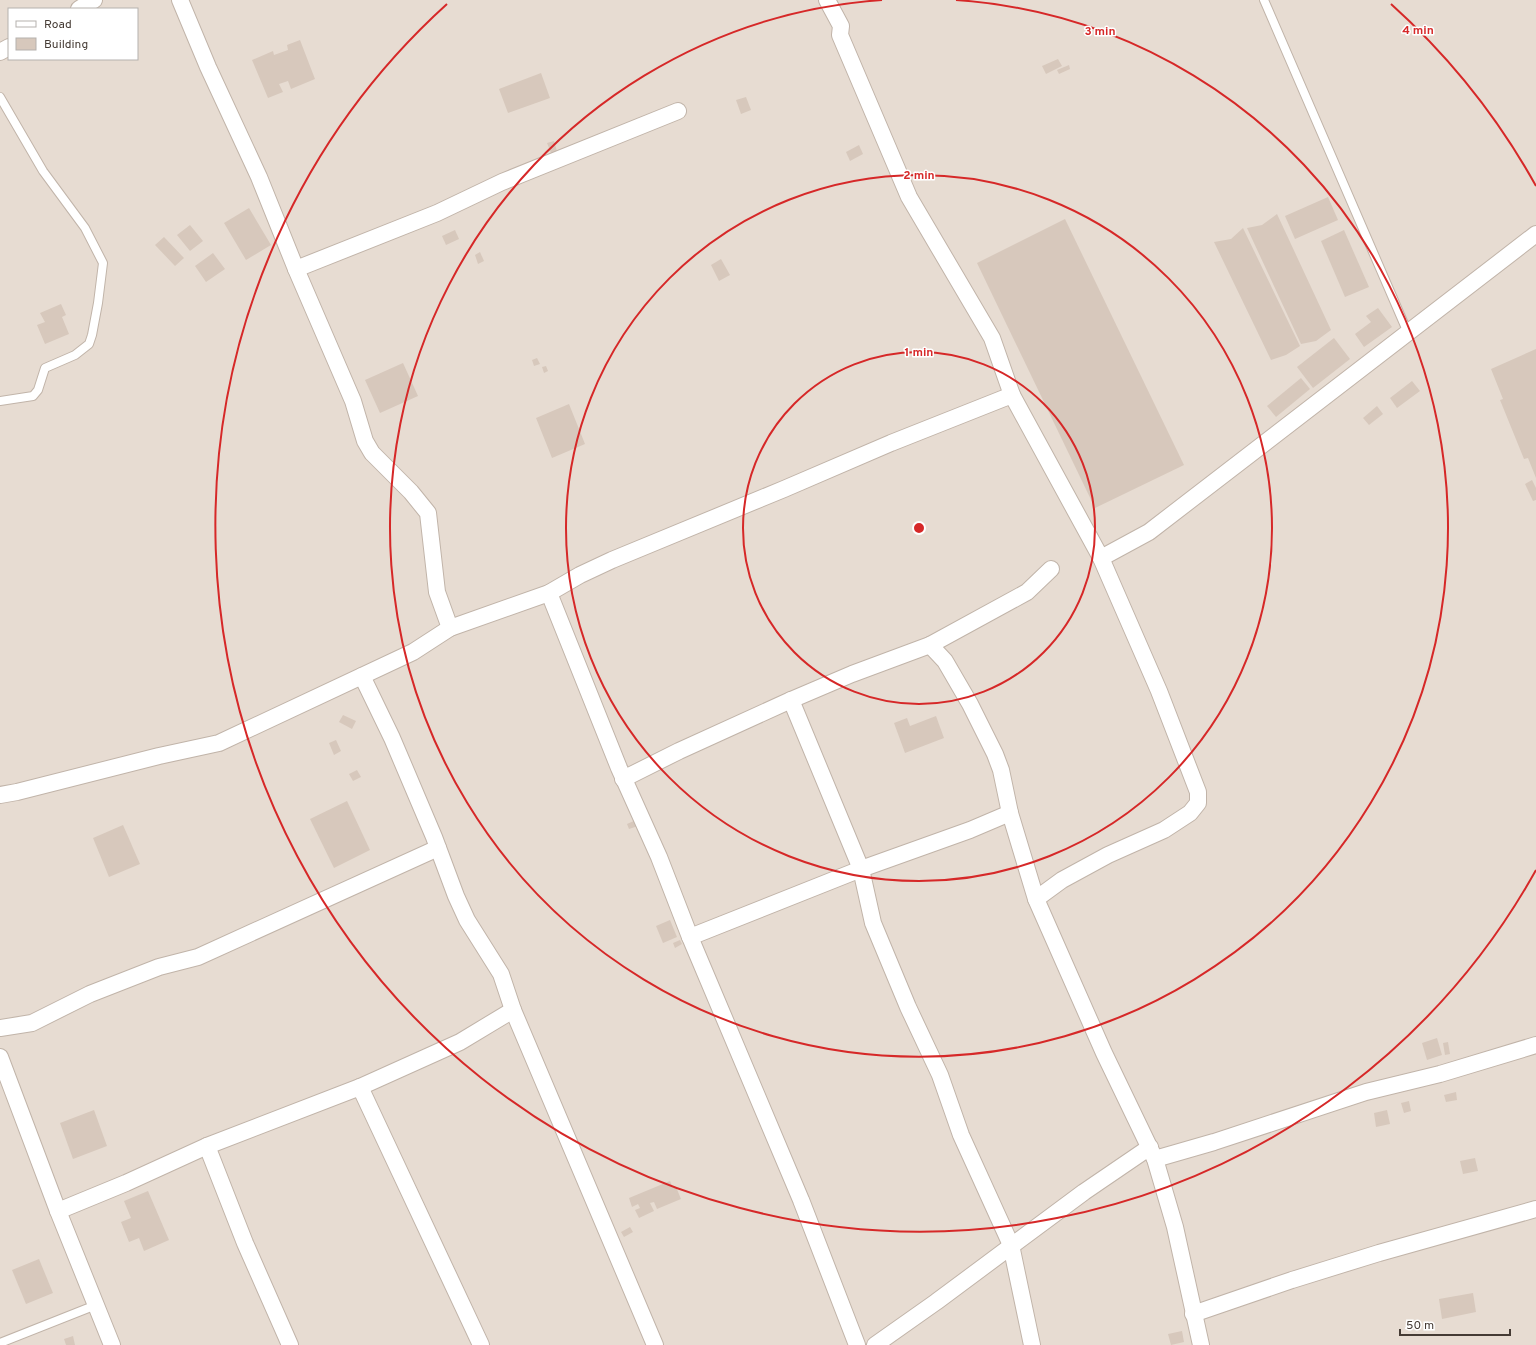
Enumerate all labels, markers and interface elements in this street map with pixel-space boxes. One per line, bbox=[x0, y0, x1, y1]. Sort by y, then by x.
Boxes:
legend bbox=[8, 8, 138, 60]
text: Road bbox=[44, 17, 72, 33]
text: 4 min bbox=[1402, 23, 1434, 39]
text: 3 min bbox=[1084, 24, 1116, 40]
text: Building bbox=[44, 37, 88, 53]
text: 2 min bbox=[903, 168, 935, 184]
text: 1 min bbox=[905, 345, 933, 361]
centre of rings bbox=[912, 521, 926, 535]
scale bar bbox=[1400, 1311, 1510, 1337]
text: 50 m bbox=[1406, 1318, 1434, 1334]

